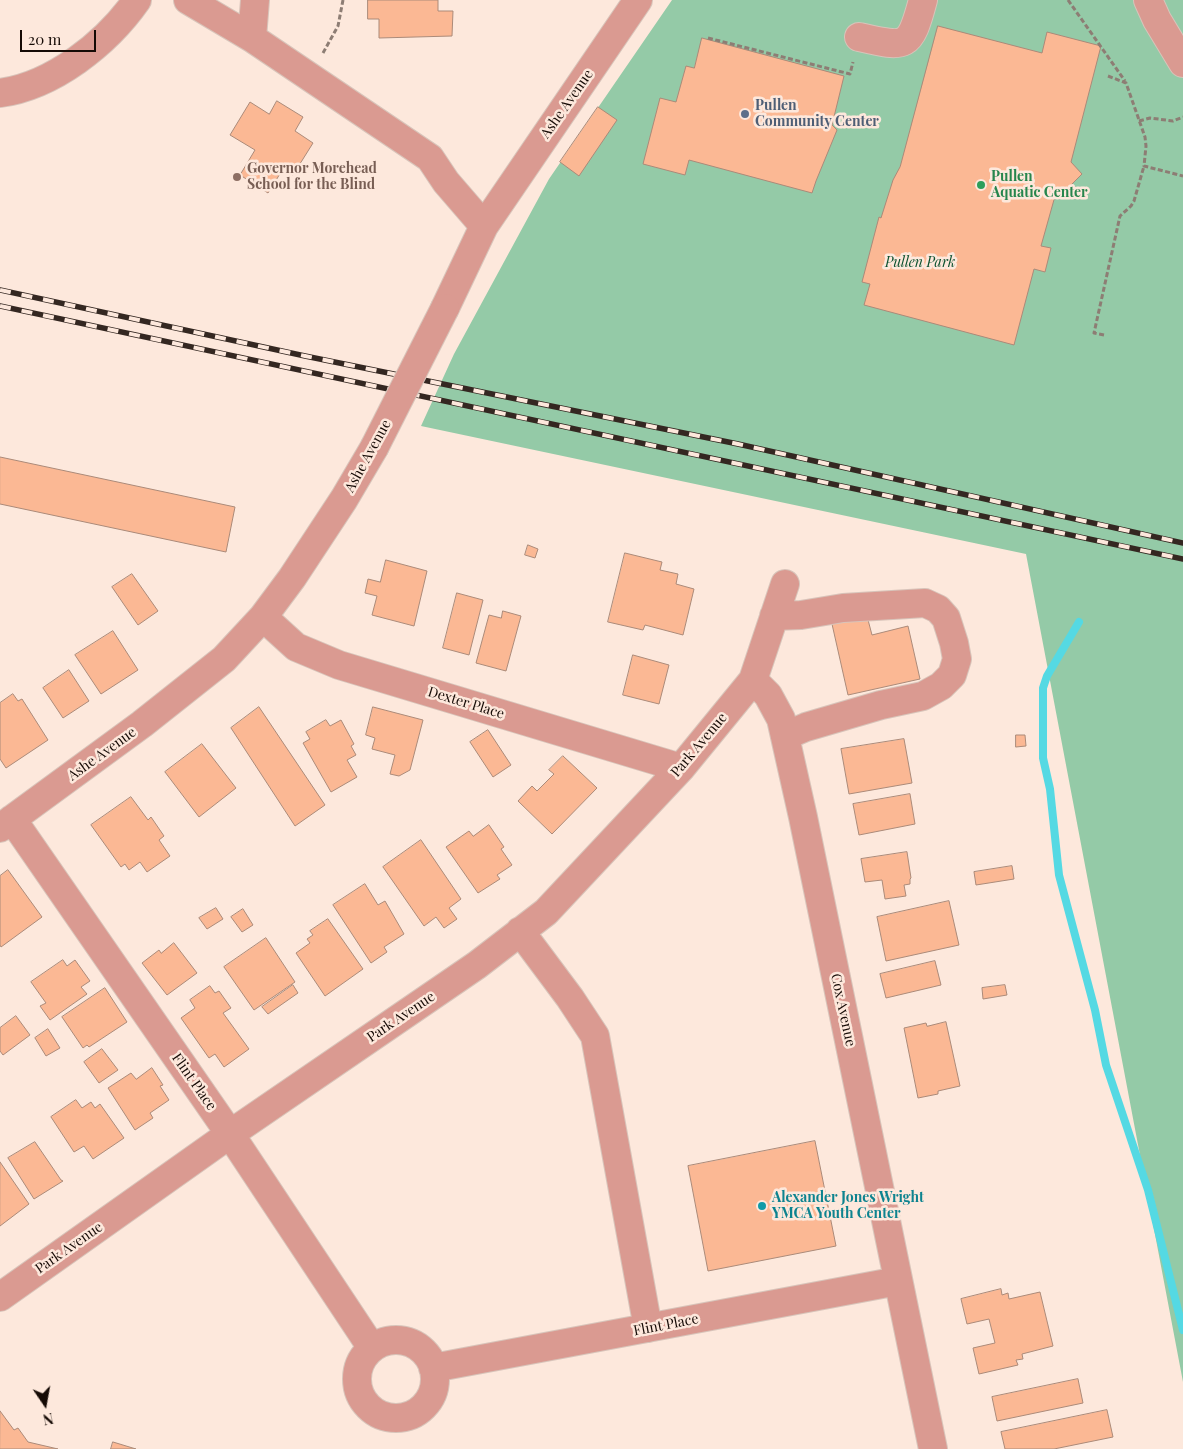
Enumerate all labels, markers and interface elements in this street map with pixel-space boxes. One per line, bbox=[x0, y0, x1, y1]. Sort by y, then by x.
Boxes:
scale bar bbox=[22, 20, 99, 52]
text: 20 m bbox=[28, 29, 61, 49]
street label: Ashe Avenue bbox=[537, 66, 597, 142]
place label: Pullen Community Center bbox=[755, 98, 879, 130]
marker: Pullen Community Center bbox=[739, 108, 751, 120]
place label: Governor Morehead School for the Blind bbox=[247, 161, 377, 193]
place label: Pullen Aquatic Center bbox=[991, 169, 1088, 202]
marker: Governor Morehead School for the Blind bbox=[231, 171, 243, 183]
marker: Pullen Aquatic Center bbox=[975, 179, 987, 191]
park label: Pullen Park bbox=[885, 255, 955, 271]
street label: Ashe Avenue bbox=[341, 417, 395, 495]
street label: Dexter Place bbox=[426, 683, 506, 723]
street label: Park Avenue bbox=[667, 710, 731, 780]
street label: Ashe Avenue bbox=[65, 724, 139, 784]
street label: Cox Avenue bbox=[827, 972, 859, 1048]
street label: Park Avenue bbox=[364, 988, 438, 1046]
street label: Flint Place bbox=[168, 1050, 220, 1114]
place label: Alexander Jones Wright YMCA Youth Center bbox=[772, 1190, 924, 1222]
marker: Alexander Jones Wright YMCA Youth Center bbox=[756, 1200, 768, 1212]
street label: Park Avenue bbox=[32, 1219, 106, 1277]
street label: Flint Place bbox=[632, 1310, 700, 1340]
north arrow bbox=[20, 1379, 70, 1429]
text: N bbox=[41, 1409, 55, 1430]

